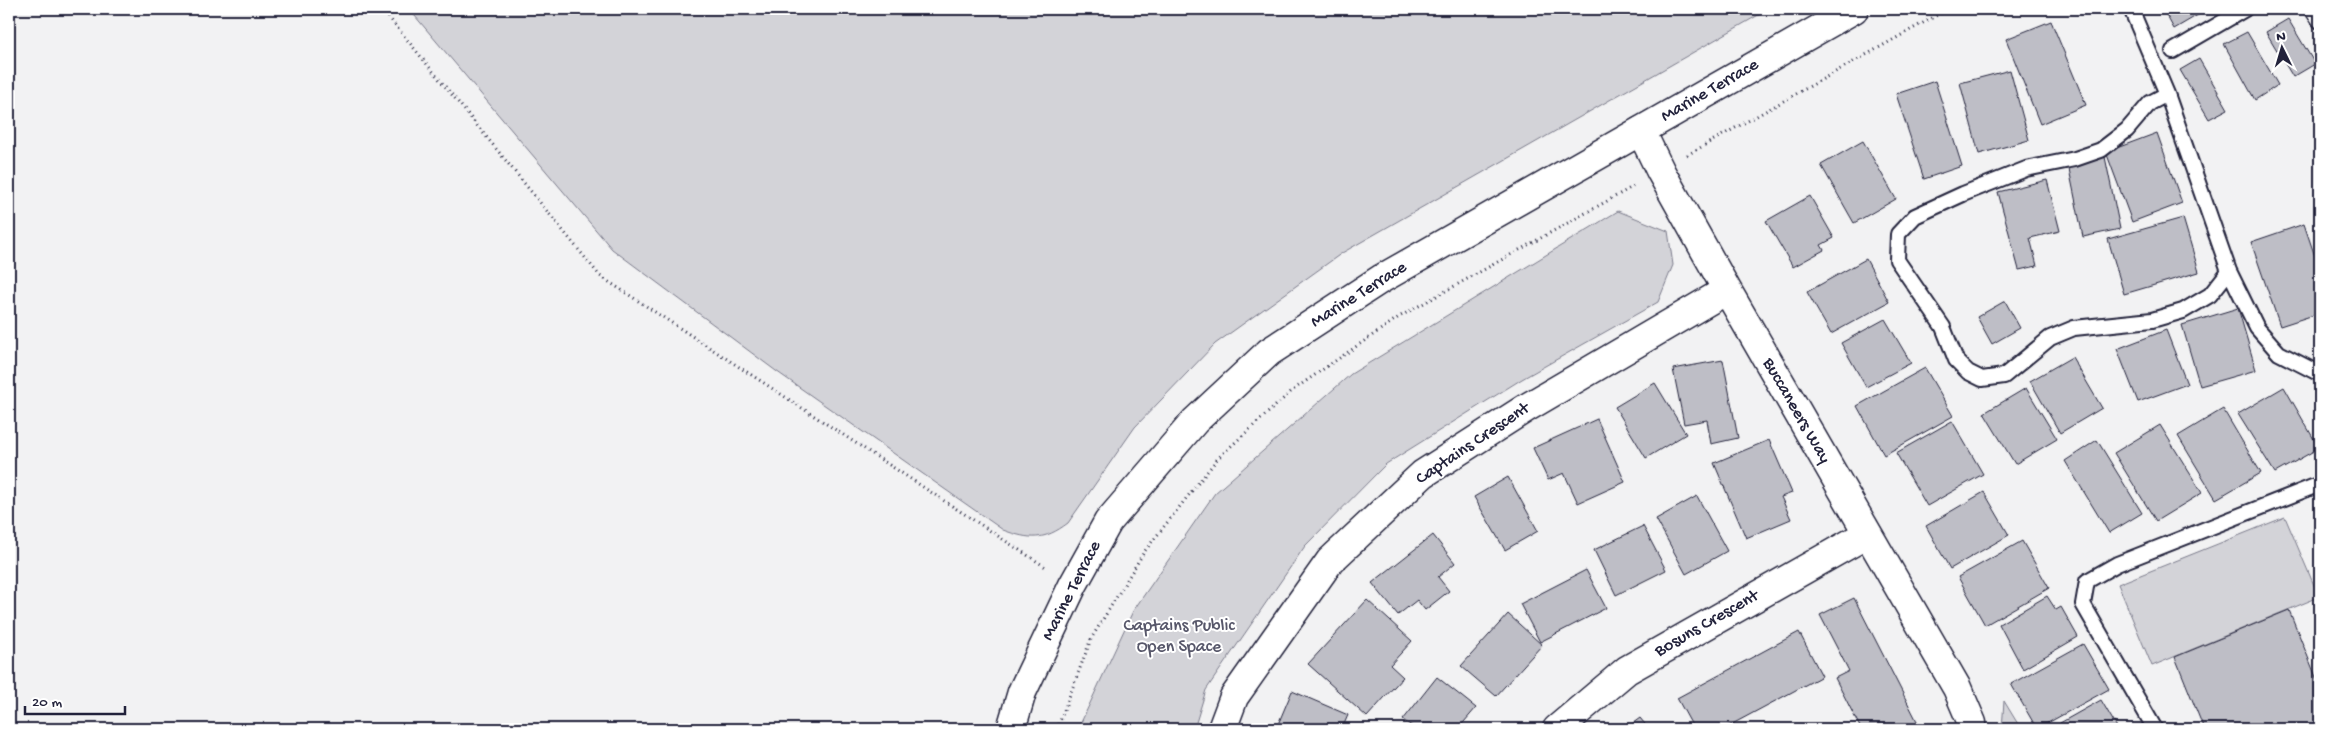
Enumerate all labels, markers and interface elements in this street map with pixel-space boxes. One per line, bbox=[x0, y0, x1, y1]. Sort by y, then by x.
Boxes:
north arrow bbox=[2256, 22, 2306, 72]
text: N bbox=[2276, 29, 2286, 46]
street label: Marine Terrace bbox=[1657, 54, 1763, 127]
street label: Marine Terrace bbox=[1307, 257, 1411, 333]
street label: Buccaneers Way bbox=[1757, 354, 1835, 468]
street label: Captains Crescent bbox=[1412, 397, 1535, 490]
street label: Marine Terrace bbox=[1038, 537, 1106, 644]
street label: Bosuns Crescent bbox=[1650, 585, 1764, 663]
park label: Captains Public Open Space bbox=[1123, 616, 1235, 658]
scale bar bbox=[25, 683, 125, 715]
text: 20 m bbox=[32, 694, 62, 712]

